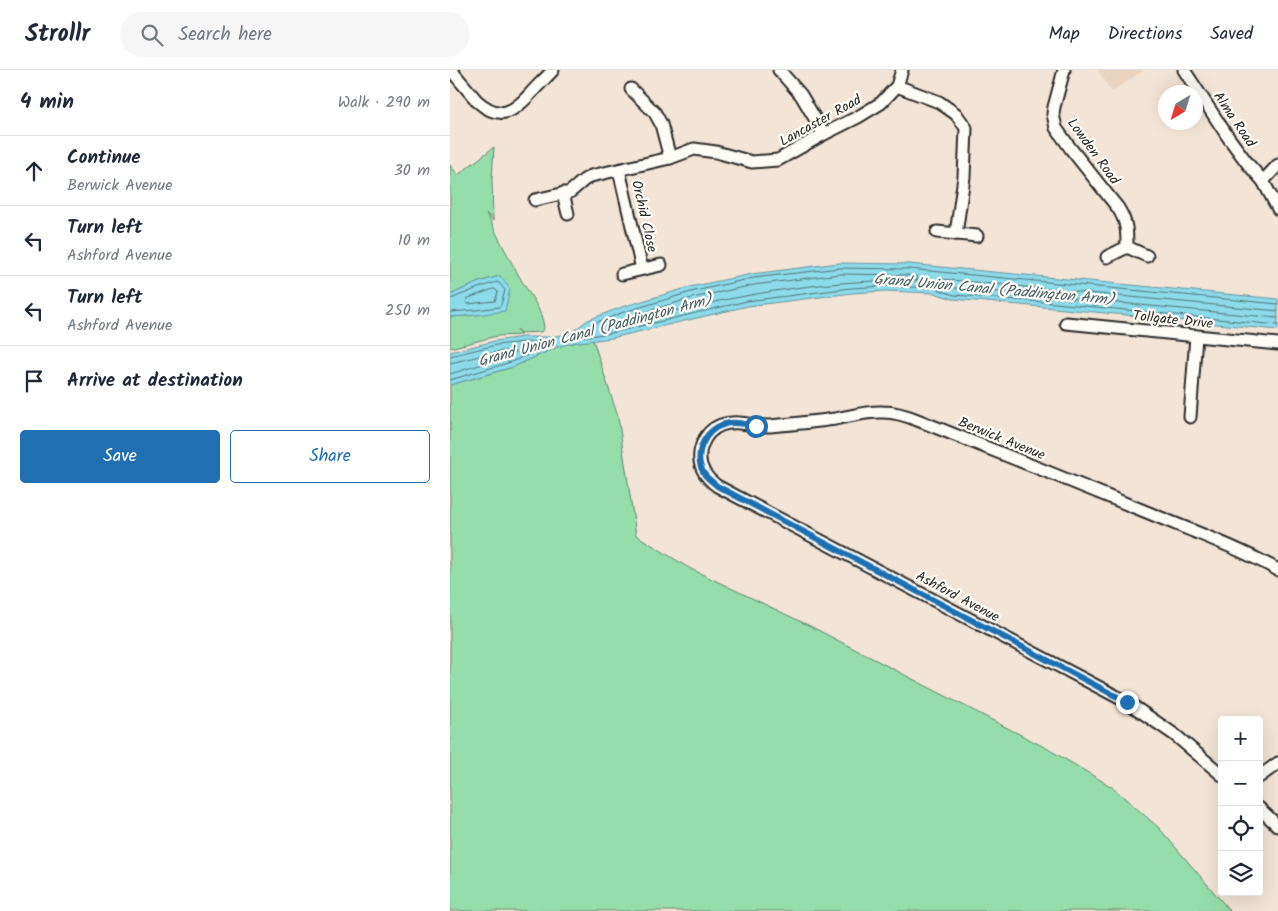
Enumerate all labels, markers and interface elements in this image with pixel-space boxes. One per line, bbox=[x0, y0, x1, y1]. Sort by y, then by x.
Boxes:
search box bbox=[120, 12, 470, 57]
text: Strollr bbox=[25, 15, 90, 54]
text: Search here bbox=[178, 20, 272, 50]
text: Map bbox=[1048, 20, 1080, 49]
text: Directions bbox=[1108, 20, 1182, 49]
text: Saved bbox=[1210, 20, 1253, 49]
icon: search bbox=[138, 21, 166, 49]
north arrow bbox=[1158, 85, 1203, 130]
text: 4 min bbox=[20, 86, 74, 119]
street label: Alma Road bbox=[1207, 87, 1262, 153]
street label: Lancaster Road bbox=[776, 89, 866, 152]
text: Walk · 290 m bbox=[338, 90, 430, 115]
street label: Lowden Road bbox=[1061, 114, 1126, 190]
text: Continue bbox=[67, 143, 140, 173]
icon: ahead bbox=[20, 157, 48, 185]
text: 30 m bbox=[394, 158, 430, 183]
text: Berwick Avenue bbox=[67, 173, 172, 198]
street label: Orchid Close bbox=[625, 178, 663, 255]
text: Turn left bbox=[67, 213, 142, 243]
icon: left bbox=[20, 227, 48, 255]
text: 10 m bbox=[398, 228, 430, 253]
text: Ashford Avenue bbox=[67, 243, 172, 268]
water label: Grand Union Canal (Paddington Arm) bbox=[873, 268, 1116, 313]
text: Turn left bbox=[67, 283, 142, 313]
water label: Grand Union Canal (Paddington Arm) bbox=[476, 288, 716, 374]
icon: left bbox=[20, 297, 48, 325]
text: 250 m bbox=[385, 298, 430, 323]
street label: Tollgate Drive bbox=[1132, 305, 1215, 335]
text: Ashford Avenue bbox=[67, 313, 172, 338]
text: Arrive at destination bbox=[67, 366, 243, 396]
icon: arrive bbox=[20, 367, 48, 395]
street label: Berwick Avenue bbox=[955, 411, 1049, 467]
route start bbox=[745, 415, 768, 438]
button: Save bbox=[20, 430, 220, 483]
button: Share bbox=[230, 430, 430, 483]
street label: Ashford Avenue bbox=[912, 566, 1004, 629]
route end bbox=[1116, 691, 1139, 714]
map controls bbox=[1218, 716, 1263, 896]
button: + bbox=[1218, 716, 1263, 761]
button: − bbox=[1218, 761, 1263, 806]
button: locate bbox=[1218, 806, 1263, 851]
button: layers bbox=[1218, 851, 1263, 896]

